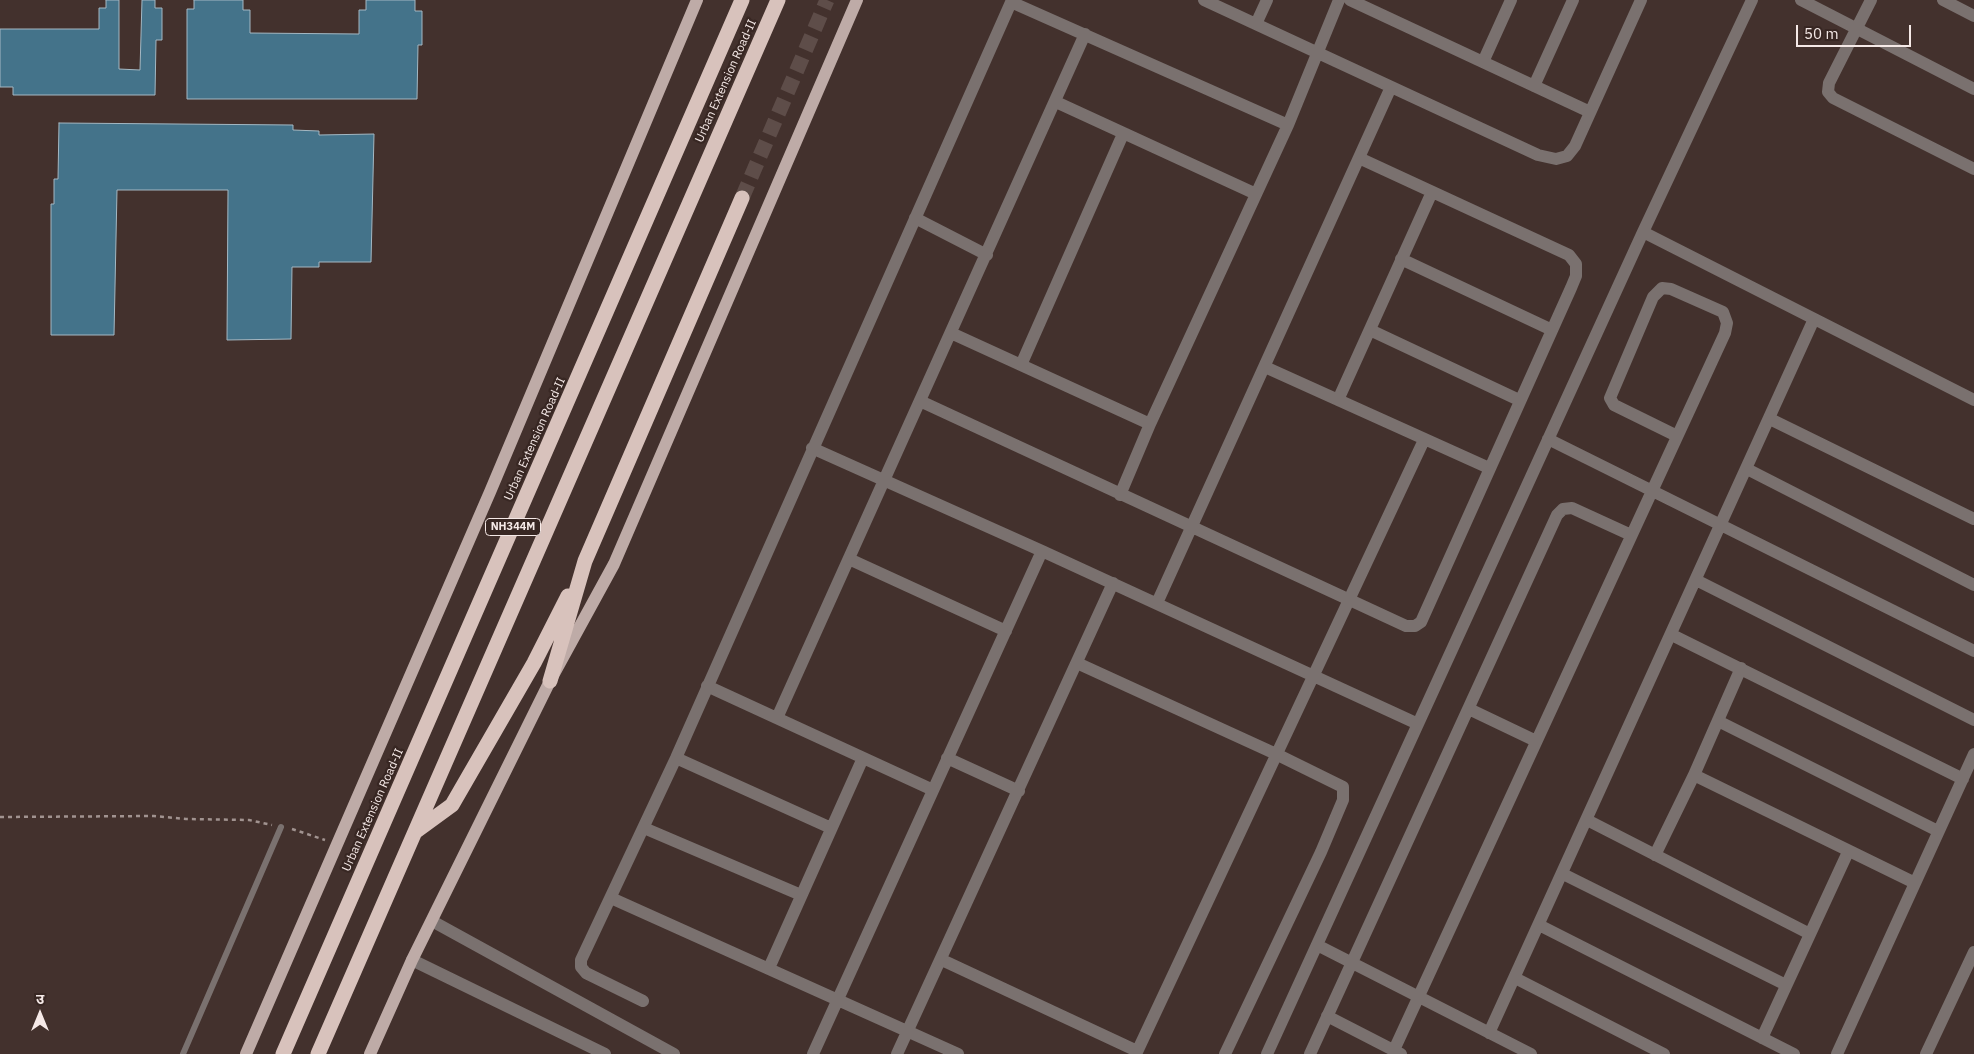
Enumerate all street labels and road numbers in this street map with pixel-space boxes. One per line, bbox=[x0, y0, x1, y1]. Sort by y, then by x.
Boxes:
street label: Urban Extension Road-II bbox=[692, 17, 760, 145]
street label: Urban Extension Road-II bbox=[501, 375, 569, 503]
road number: NH344M bbox=[486, 518, 540, 536]
street label: Urban Extension Road-II bbox=[339, 746, 407, 874]

